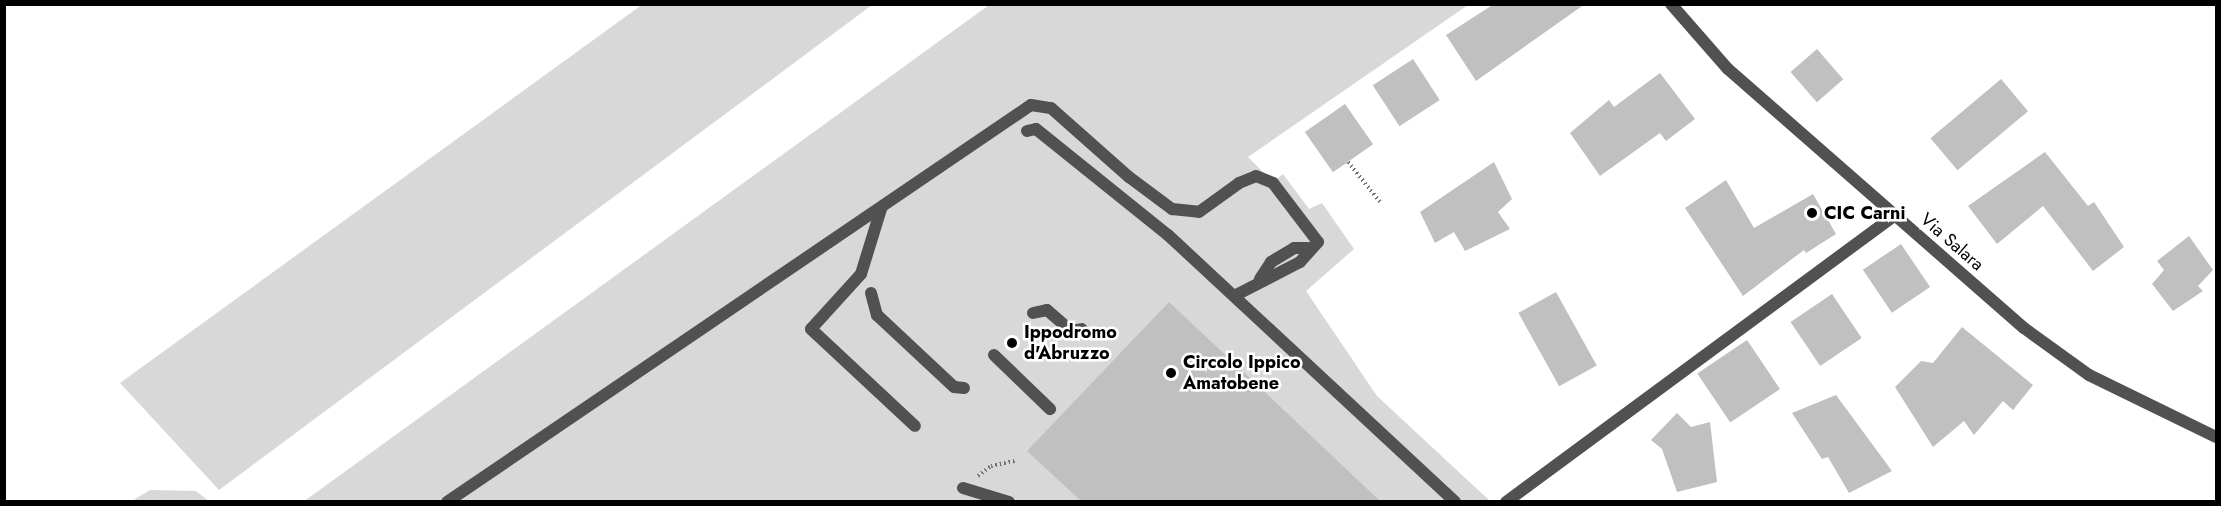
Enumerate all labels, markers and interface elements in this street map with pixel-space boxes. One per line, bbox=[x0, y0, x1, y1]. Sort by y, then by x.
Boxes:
place label: CIC Carni bbox=[1824, 202, 1905, 224]
marker: CIC Carni bbox=[1805, 206, 1819, 220]
street label: Via Salara bbox=[1916, 209, 1988, 275]
place label: Ippodromo d'Abruzzo bbox=[1024, 322, 1117, 364]
marker: Ippodromo d'Abruzzo bbox=[1005, 336, 1019, 350]
place label: Circolo Ippico Amatobene bbox=[1183, 352, 1301, 394]
marker: Circolo Ippico Amatobene bbox=[1164, 366, 1178, 380]

